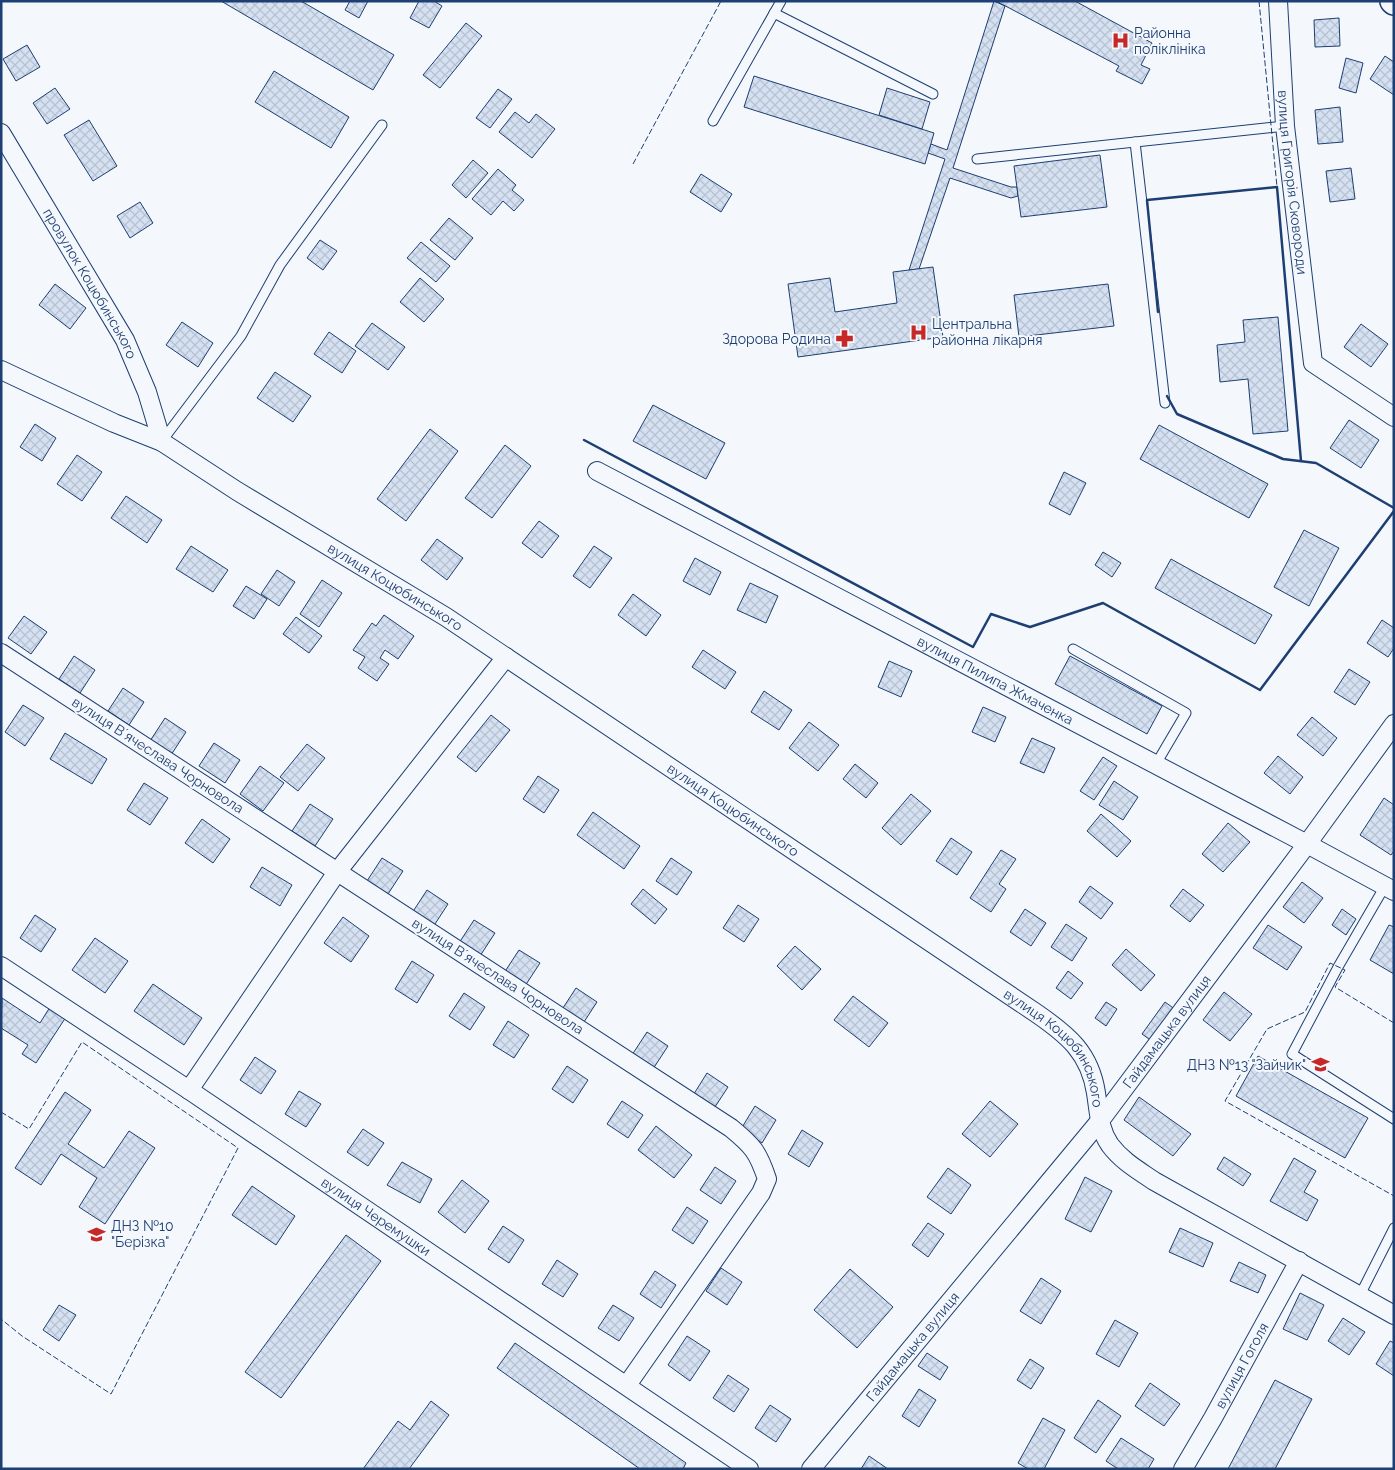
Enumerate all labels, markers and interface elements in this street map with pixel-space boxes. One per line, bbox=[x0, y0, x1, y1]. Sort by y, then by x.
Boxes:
place label: Районна поліклініка bbox=[1134, 25, 1206, 57]
hospital icon: Районна поліклініка bbox=[1110, 31, 1130, 51]
street label: вулиця Григорія Сковороди bbox=[1275, 90, 1310, 275]
street label: провулок Коцюбинського bbox=[40, 205, 140, 361]
place label: Центральна районна лікарня bbox=[932, 316, 1042, 348]
hospital icon: Центральна районна лікарня bbox=[908, 322, 928, 342]
pharmacy icon: Здорова Родина bbox=[835, 329, 855, 349]
place label: Здорова Родина bbox=[722, 331, 831, 347]
street label: вулиця Коцюбинського bbox=[325, 540, 466, 634]
street label: вулиця Пилипа Жмаченка bbox=[915, 633, 1076, 728]
street label: вулиця Вʼячеслава Чорновола bbox=[69, 693, 247, 817]
street label: вулиця Коцюбинського bbox=[664, 760, 802, 860]
street label: вулиця Вʼячеслава Чорновола bbox=[409, 914, 587, 1038]
street label: Гайдамацька вулиця bbox=[1119, 972, 1214, 1091]
street label: вулиця Коцюбинського bbox=[1001, 986, 1106, 1108]
school or university icon: ДНЗ №13 "Зайчик" bbox=[1310, 1055, 1330, 1075]
place label: ДНЗ №13 "Зайчик" bbox=[1187, 1057, 1306, 1073]
street label: вулиця Черемушки bbox=[318, 1174, 434, 1259]
place label: ДНЗ №10 "Берізка" bbox=[111, 1218, 174, 1250]
school or university icon: ДНЗ №10 "Берізка" bbox=[87, 1224, 107, 1244]
street label: Гайдамацька вулиця bbox=[863, 1289, 962, 1404]
street label: вулиця Гоголя bbox=[1212, 1320, 1272, 1411]

